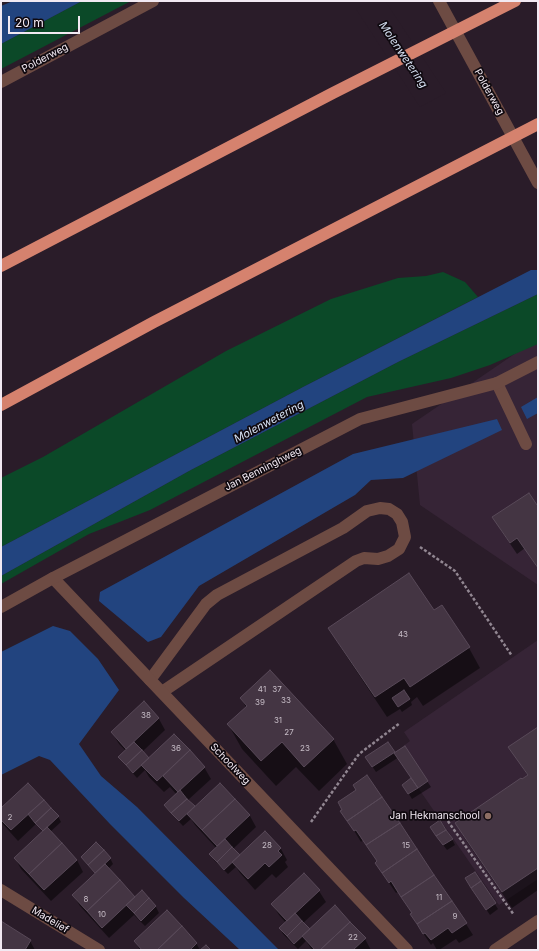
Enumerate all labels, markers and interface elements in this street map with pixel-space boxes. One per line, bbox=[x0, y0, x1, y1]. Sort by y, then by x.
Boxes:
scale bar bbox=[10, 8, 82, 34]
text: 20 m bbox=[15, 15, 44, 30]
water label: Molenwetering bbox=[376, 19, 430, 91]
street label: Polderweg bbox=[20, 41, 70, 75]
street label: Polderweg bbox=[472, 67, 506, 117]
water label: Molenwetering bbox=[232, 398, 306, 446]
street label: Jan Benninghweg bbox=[223, 444, 303, 494]
house number: 43 bbox=[398, 630, 408, 640]
house number: 41 bbox=[258, 685, 266, 695]
house number: 37 bbox=[272, 685, 282, 695]
house number: 33 bbox=[281, 696, 291, 706]
house number: 39 bbox=[255, 698, 265, 708]
house number: 38 bbox=[141, 711, 151, 721]
house number: 31 bbox=[274, 716, 282, 726]
house number: 27 bbox=[284, 728, 294, 738]
street label: Schoolweg bbox=[207, 741, 253, 787]
house number: 36 bbox=[171, 744, 181, 754]
house number: 23 bbox=[300, 744, 310, 754]
place label: Jan Hekmanschool bbox=[390, 810, 480, 822]
marker: Jan Hekmanschool bbox=[483, 811, 493, 821]
house number: 2 bbox=[8, 813, 12, 823]
house number: 28 bbox=[262, 841, 272, 851]
house number: 15 bbox=[402, 841, 410, 851]
house number: 11 bbox=[436, 893, 442, 903]
house number: 8 bbox=[84, 895, 88, 905]
street label: Madelief bbox=[29, 904, 71, 936]
house number: 10 bbox=[98, 910, 106, 920]
house number: 9 bbox=[453, 912, 457, 922]
house number: 22 bbox=[348, 933, 358, 943]

